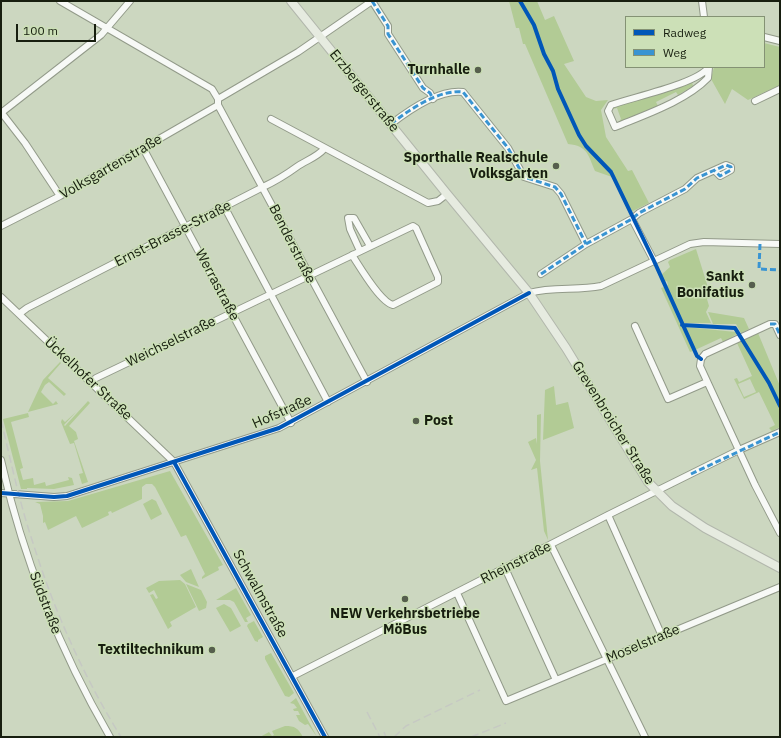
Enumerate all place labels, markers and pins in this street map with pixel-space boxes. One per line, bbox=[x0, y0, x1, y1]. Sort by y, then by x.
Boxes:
place label: Turnhalle bbox=[408, 62, 470, 78]
marker: Turnhalle bbox=[473, 65, 483, 75]
place label: Sporthalle Realschule Volksgarten bbox=[404, 150, 548, 182]
marker: Sporthalle Realschule Volksgarten bbox=[551, 161, 561, 171]
place label: Sankt Bonifatius bbox=[677, 269, 744, 302]
marker: Sankt Bonifatius bbox=[747, 280, 757, 290]
place label: Post bbox=[424, 413, 453, 429]
marker: Post bbox=[411, 416, 421, 426]
marker: NEW Verkehrsbetriebe MöBus bbox=[400, 594, 410, 604]
place label: NEW Verkehrsbetriebe MöBus bbox=[330, 606, 480, 638]
place label: Textiltechnikum bbox=[98, 642, 204, 658]
marker: Textiltechnikum bbox=[207, 645, 217, 655]

